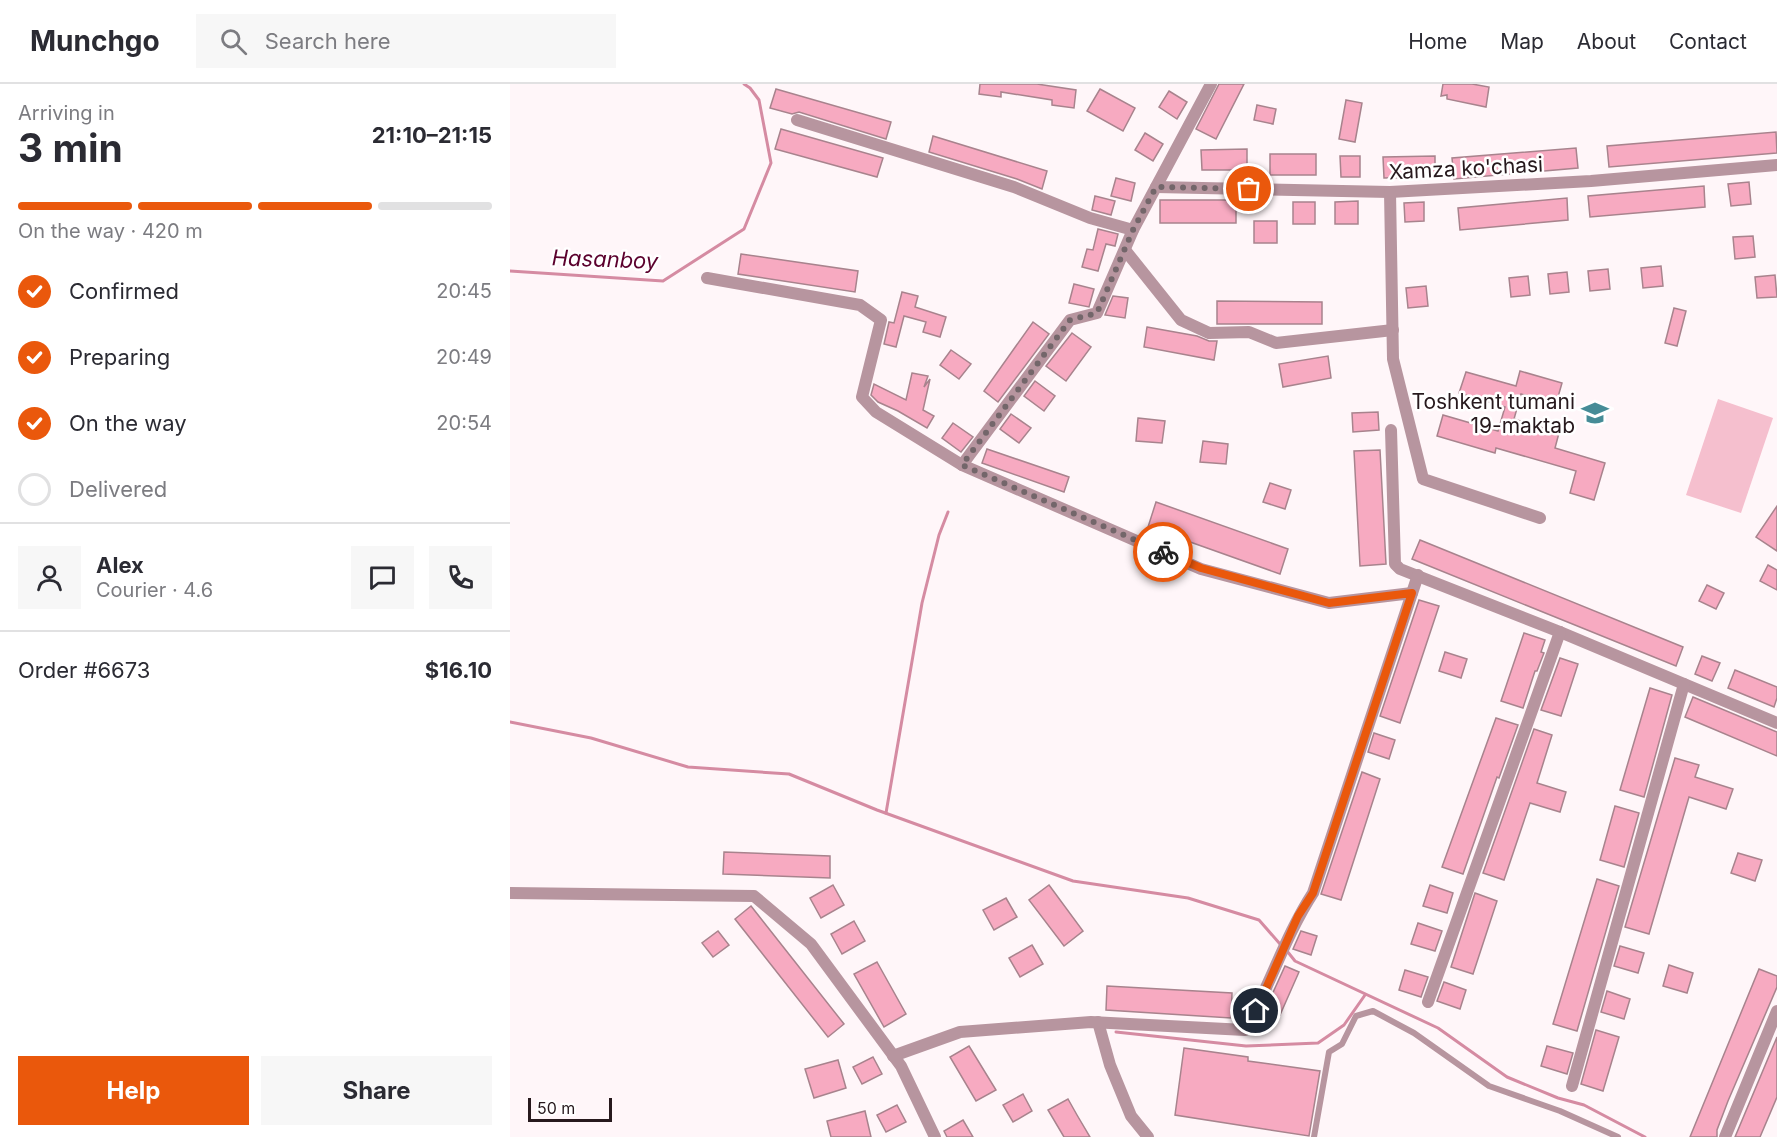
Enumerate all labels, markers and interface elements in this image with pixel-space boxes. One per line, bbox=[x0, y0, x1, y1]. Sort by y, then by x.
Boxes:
search box bbox=[196, 14, 616, 68]
text: Munchgo bbox=[30, 24, 160, 58]
icon: search bbox=[217, 25, 250, 58]
text: Search here bbox=[265, 28, 391, 54]
text: Home bbox=[1408, 29, 1467, 54]
text: Map bbox=[1500, 29, 1544, 54]
text: About bbox=[1577, 29, 1636, 54]
text: Contact bbox=[1669, 29, 1747, 54]
text: Arriving in bbox=[18, 101, 115, 125]
text: 21:10–21:15 bbox=[372, 122, 492, 148]
text: 3 min bbox=[18, 124, 123, 171]
street label: Xamza ko'chasi bbox=[1388, 151, 1544, 185]
pin bbox=[1223, 163, 1274, 214]
icon: bag bbox=[1232, 172, 1265, 205]
text: On the way · 420 m bbox=[18, 219, 203, 243]
water label: Hasanboy bbox=[551, 244, 659, 274]
icon: check bbox=[18, 275, 51, 308]
text: Confirmed bbox=[69, 278, 179, 304]
text: 20:45 bbox=[436, 279, 492, 303]
icon: check bbox=[18, 341, 51, 374]
text: Preparing bbox=[69, 344, 170, 370]
text: 20:49 bbox=[436, 345, 492, 369]
place label: Toshkent tumani 19-maktab bbox=[1412, 389, 1575, 438]
school or university icon: Toshkent tumani 19-maktab bbox=[1580, 398, 1610, 428]
icon: check bbox=[18, 407, 51, 440]
text: On the way bbox=[69, 410, 187, 436]
text: 20:54 bbox=[436, 411, 492, 435]
text: Delivered bbox=[69, 476, 167, 502]
courier bbox=[1133, 522, 1193, 582]
icon: bike bbox=[1147, 536, 1180, 569]
button: person bbox=[18, 546, 81, 609]
button: chat bbox=[351, 546, 414, 609]
button: phone bbox=[429, 546, 492, 609]
text: Alex bbox=[96, 552, 144, 578]
text: Courier · 4.6 bbox=[96, 578, 213, 602]
text: Order #6673 bbox=[18, 657, 150, 683]
text: $16.10 bbox=[425, 657, 492, 683]
pin bbox=[1230, 985, 1281, 1036]
icon: home bbox=[1239, 994, 1272, 1027]
button: Help bbox=[18, 1056, 249, 1125]
button: Share bbox=[261, 1056, 492, 1125]
scale bar bbox=[528, 1095, 612, 1122]
text: 50 m bbox=[537, 1098, 575, 1118]

